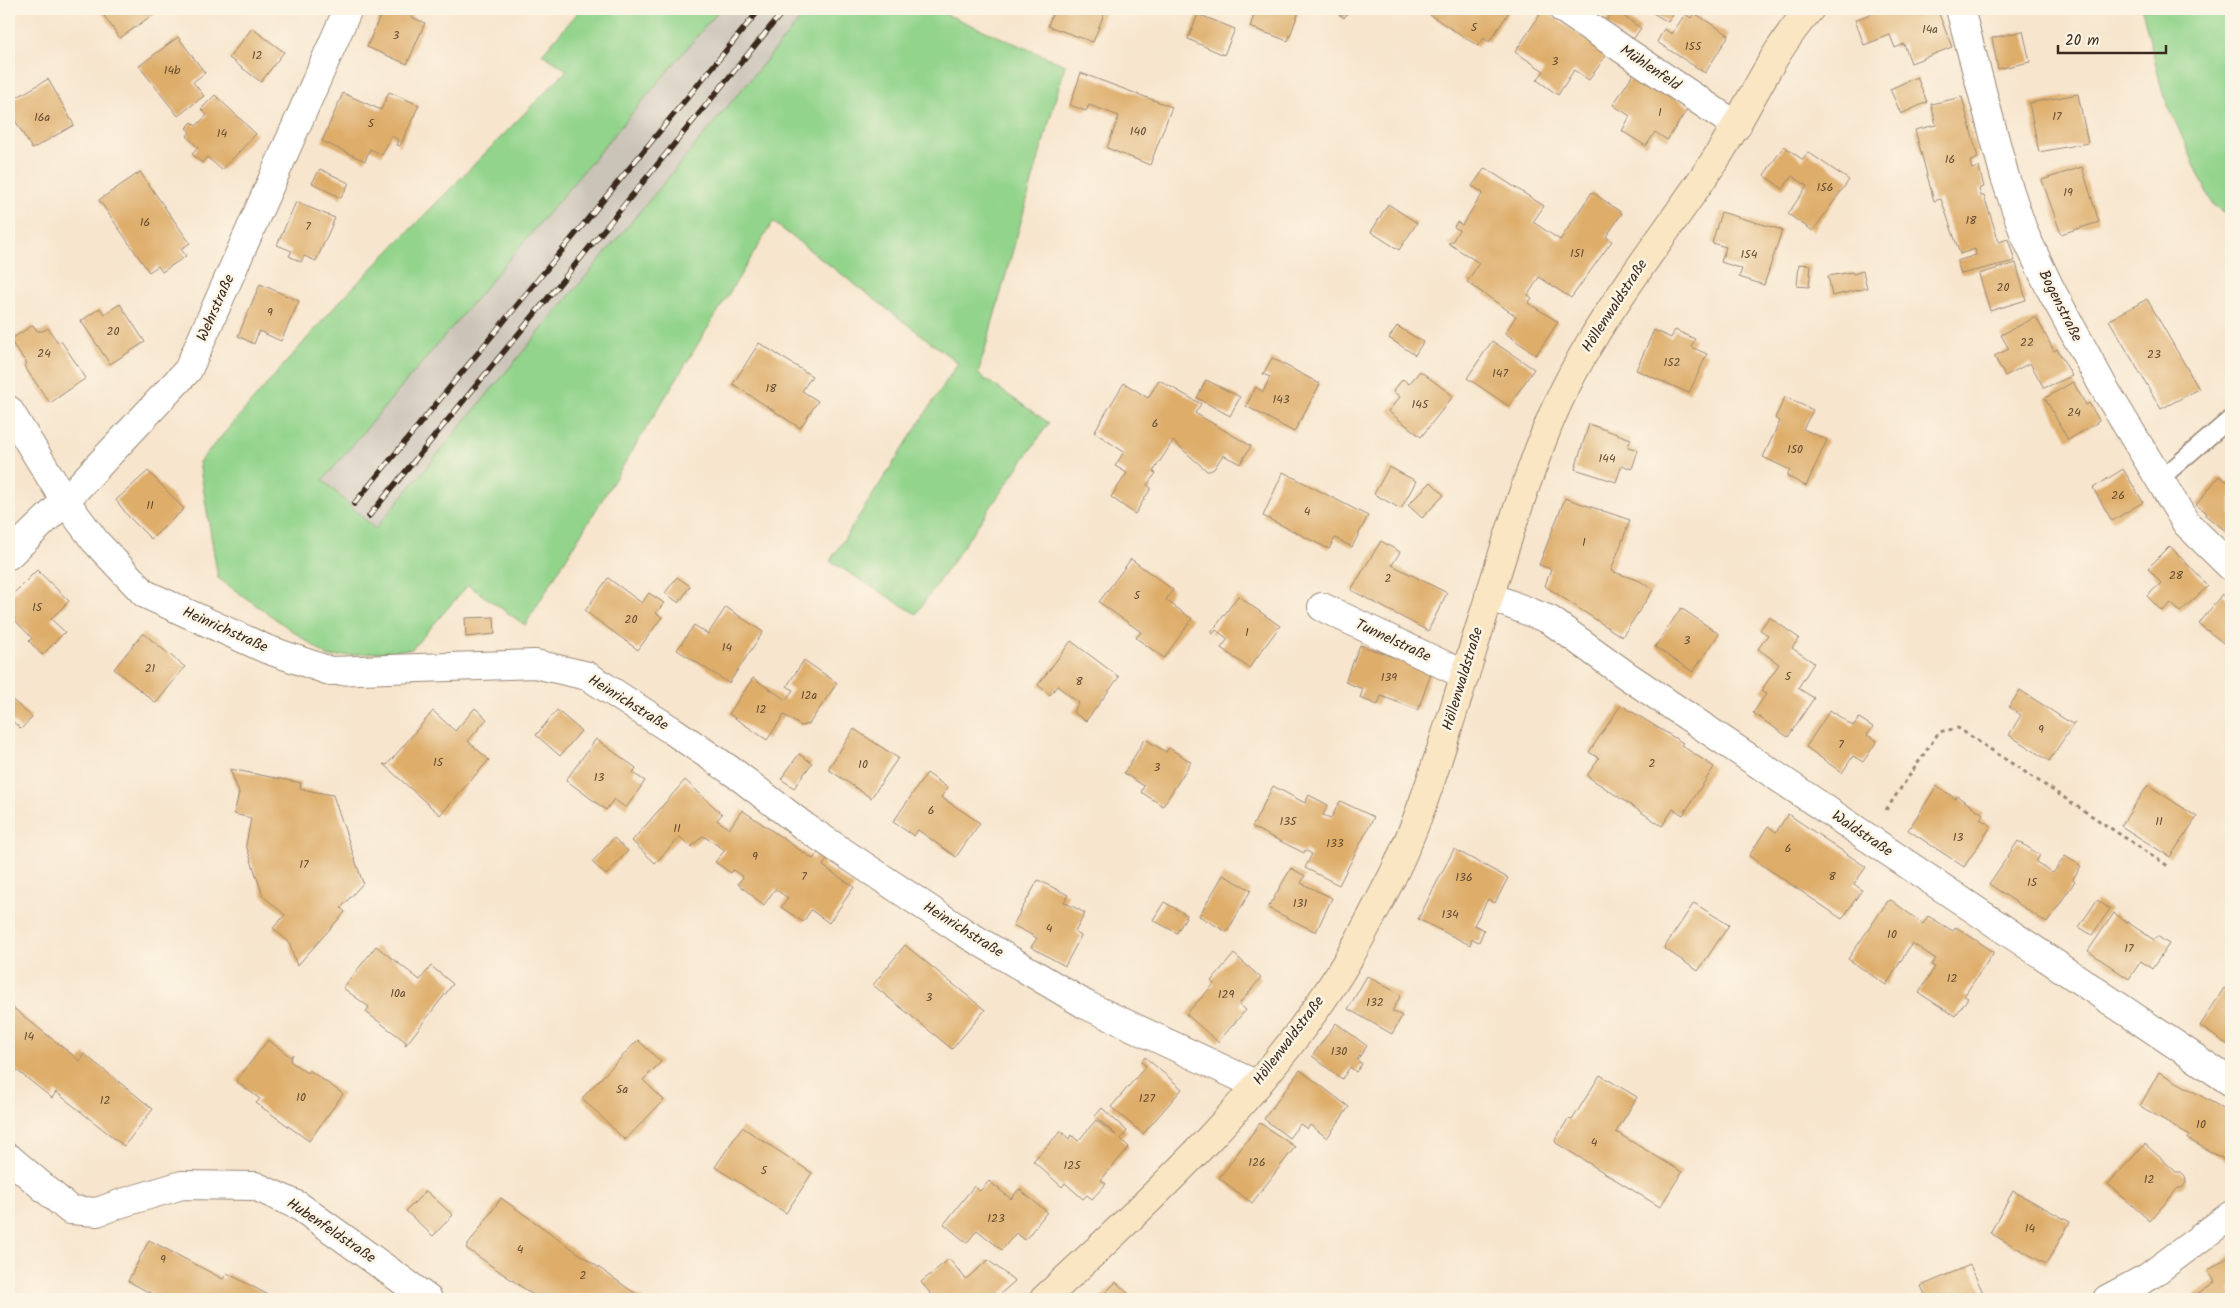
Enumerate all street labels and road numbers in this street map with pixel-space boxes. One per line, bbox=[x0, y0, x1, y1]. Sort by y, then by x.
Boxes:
street label: Mühlenfeld bbox=[1615, 39, 1686, 98]
street label: Höllenwaldstraße bbox=[1576, 254, 1654, 357]
street label: Bogenstraße bbox=[2032, 266, 2088, 346]
street label: Wehrstraße bbox=[191, 270, 242, 345]
street label: Heinrichstraße bbox=[178, 600, 272, 660]
street label: Tunnelstraße bbox=[1351, 613, 1435, 669]
street label: Höllenwaldstraße bbox=[1436, 624, 1490, 734]
street label: Heinrichstraße bbox=[583, 669, 673, 738]
street label: Waldstraße bbox=[1826, 805, 1898, 864]
street label: Heinrichstraße bbox=[918, 896, 1008, 965]
street label: Höllenwaldstraße bbox=[1247, 991, 1331, 1091]
street label: Hubenfeldstraße bbox=[282, 1192, 381, 1270]

